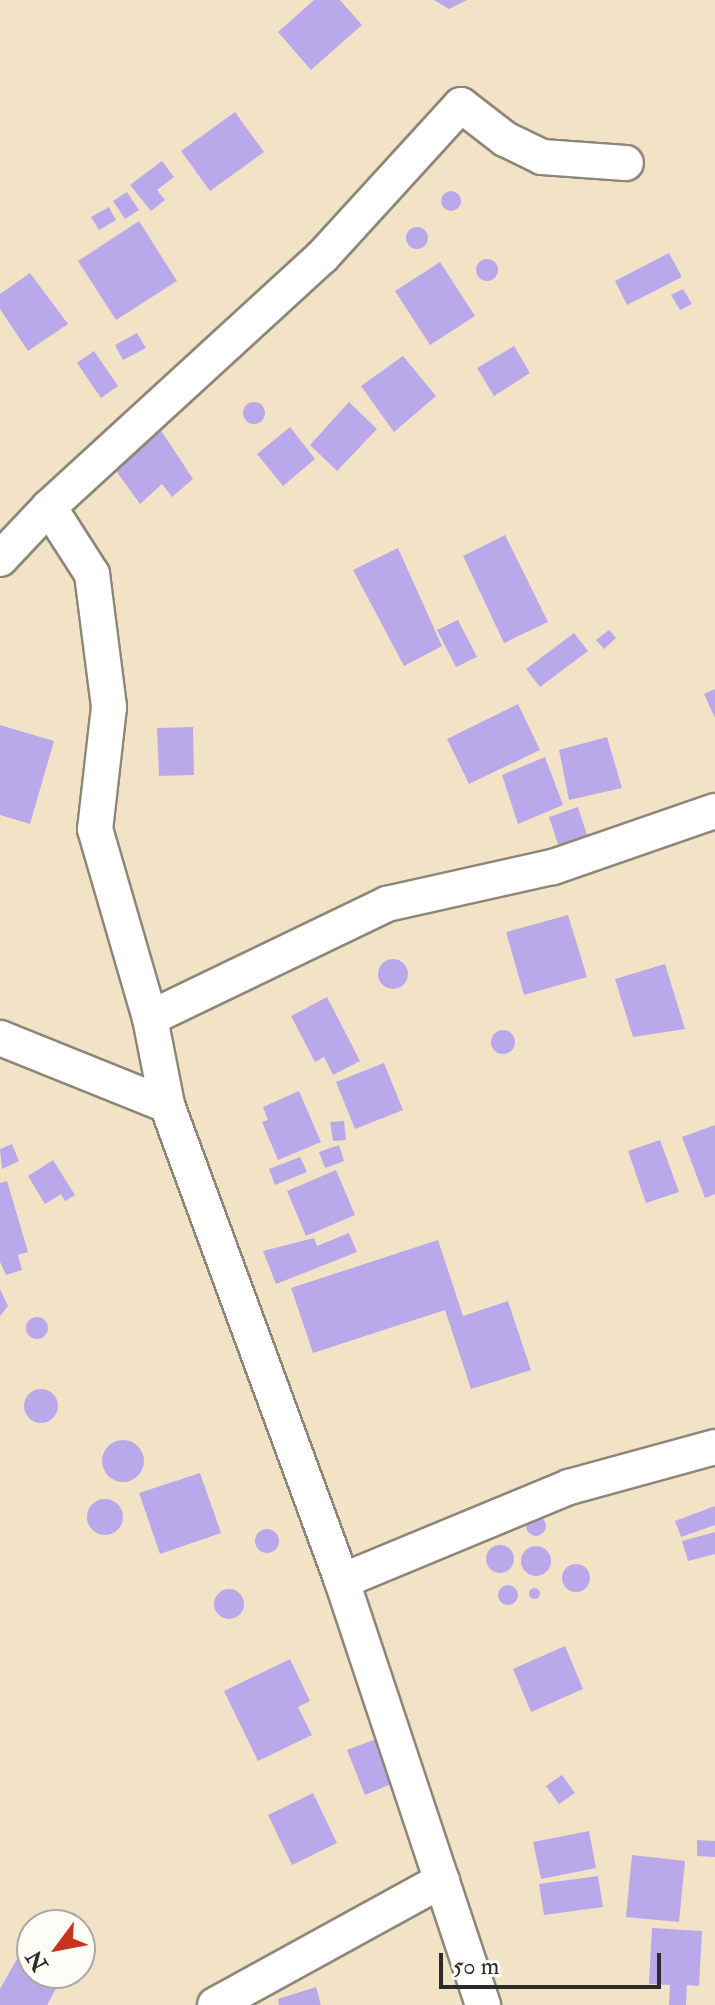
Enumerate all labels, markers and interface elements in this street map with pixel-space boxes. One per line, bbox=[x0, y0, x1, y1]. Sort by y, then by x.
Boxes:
north arrow bbox=[16, 1909, 96, 1989]
scale bar bbox=[443, 1937, 665, 1987]
text: N bbox=[20, 1945, 54, 1976]
text: 50 m bbox=[453, 1951, 499, 1982]

